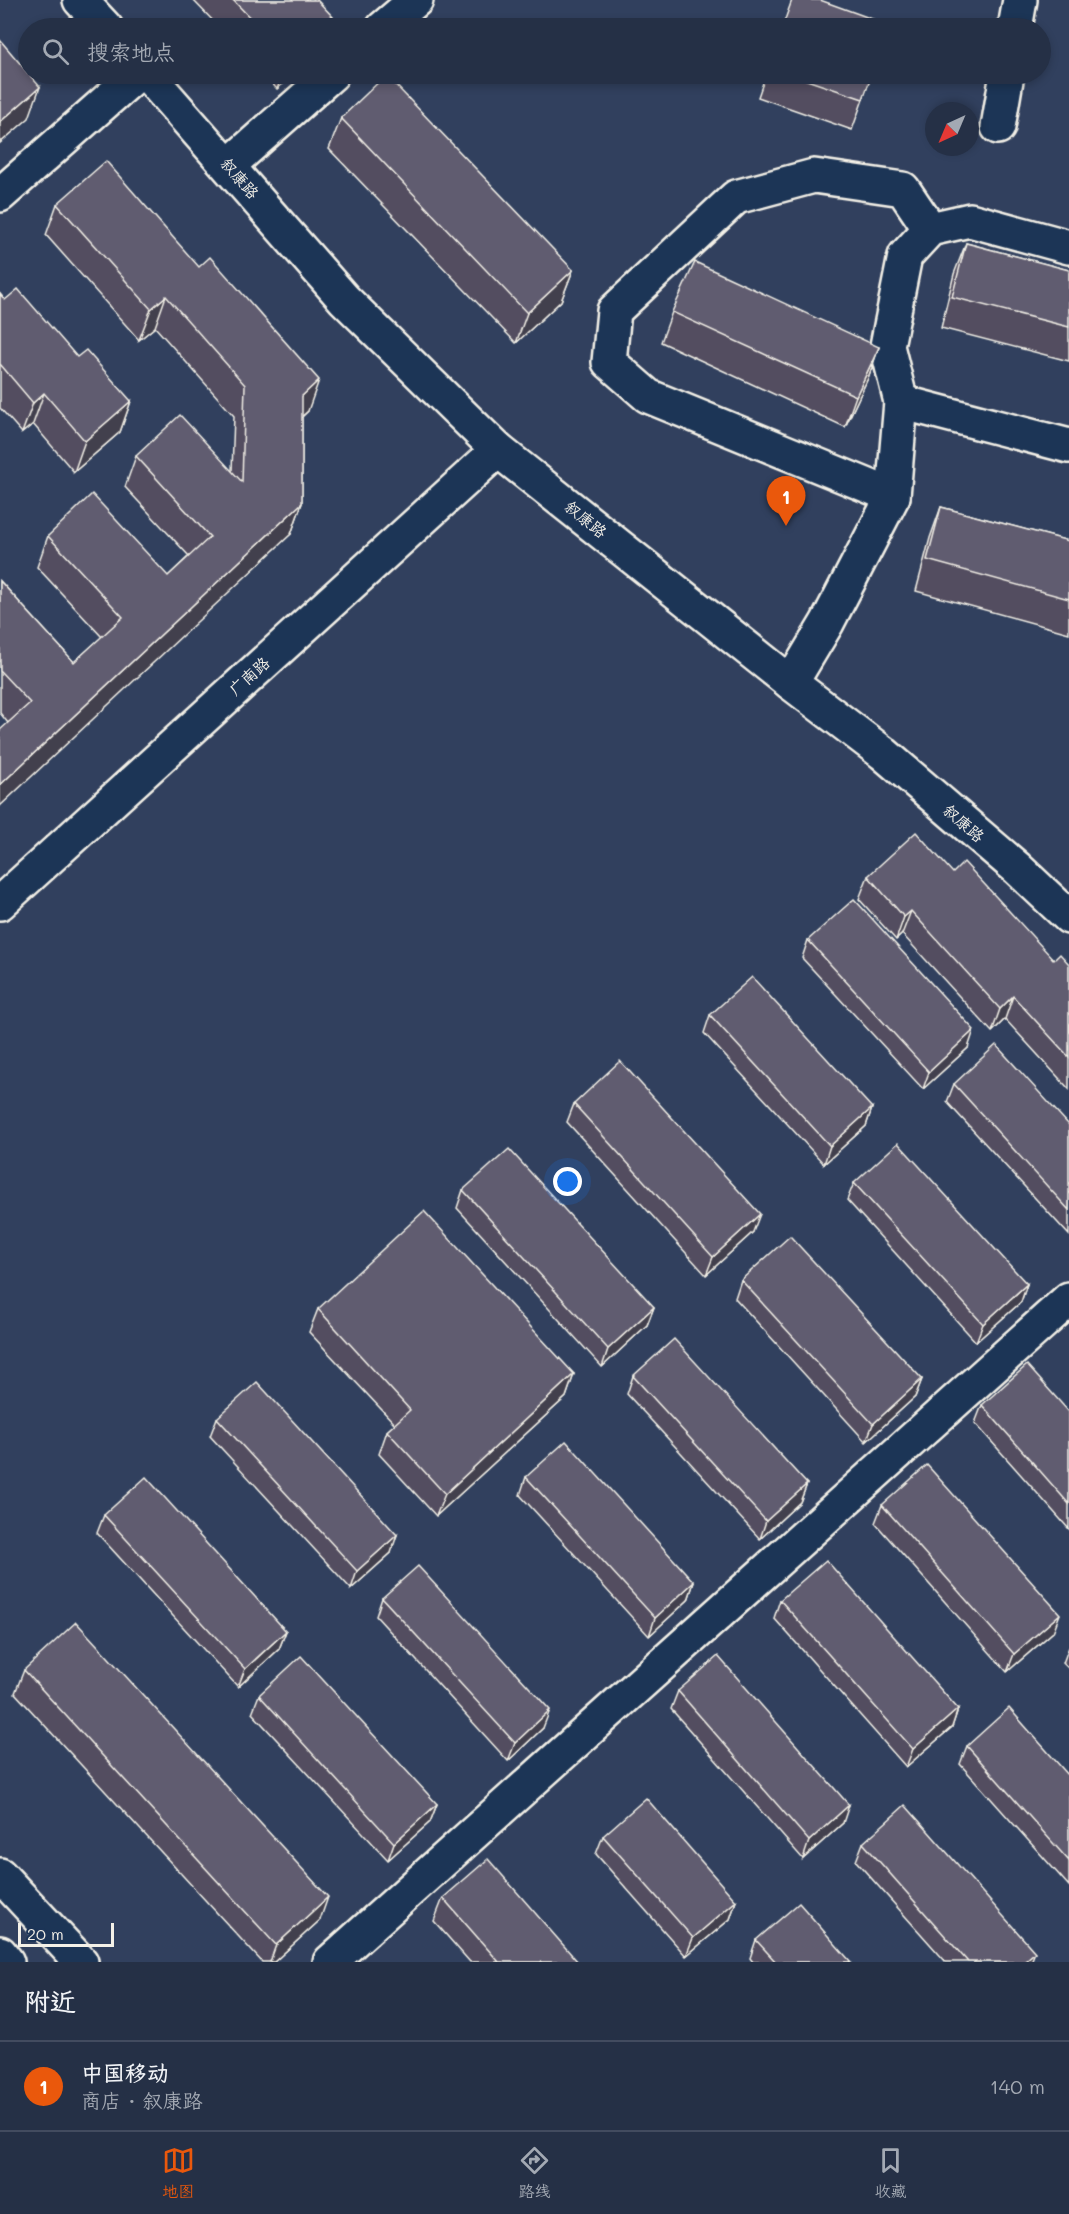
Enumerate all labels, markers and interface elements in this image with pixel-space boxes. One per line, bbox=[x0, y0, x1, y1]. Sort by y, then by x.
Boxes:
search box bbox=[18, 18, 1051, 84]
icon: search bbox=[39, 35, 72, 68]
text: 搜索地点 bbox=[87, 37, 175, 66]
north arrow bbox=[925, 102, 979, 156]
street label: 叙康路 bbox=[217, 153, 264, 203]
pin: 1 bbox=[766, 476, 806, 526]
street label: 叙康路 bbox=[561, 495, 612, 542]
street label: 广南路 bbox=[224, 652, 274, 699]
street label: 叙康路 bbox=[939, 799, 989, 846]
your location bbox=[553, 1167, 582, 1196]
scale bar bbox=[18, 1920, 114, 1948]
text: 20 m bbox=[27, 1923, 64, 1944]
text: 附近 bbox=[24, 1984, 76, 2018]
text: 中国移动 bbox=[81, 2058, 169, 2087]
text: 1 bbox=[39, 2073, 48, 2099]
text: 140 m bbox=[990, 2073, 1045, 2099]
text: 商店 · 叙康路 bbox=[81, 2087, 203, 2113]
tab: 地图 bbox=[162, 2144, 195, 2202]
tab: 路线 bbox=[518, 2144, 551, 2202]
tab: 收藏 bbox=[874, 2144, 907, 2202]

